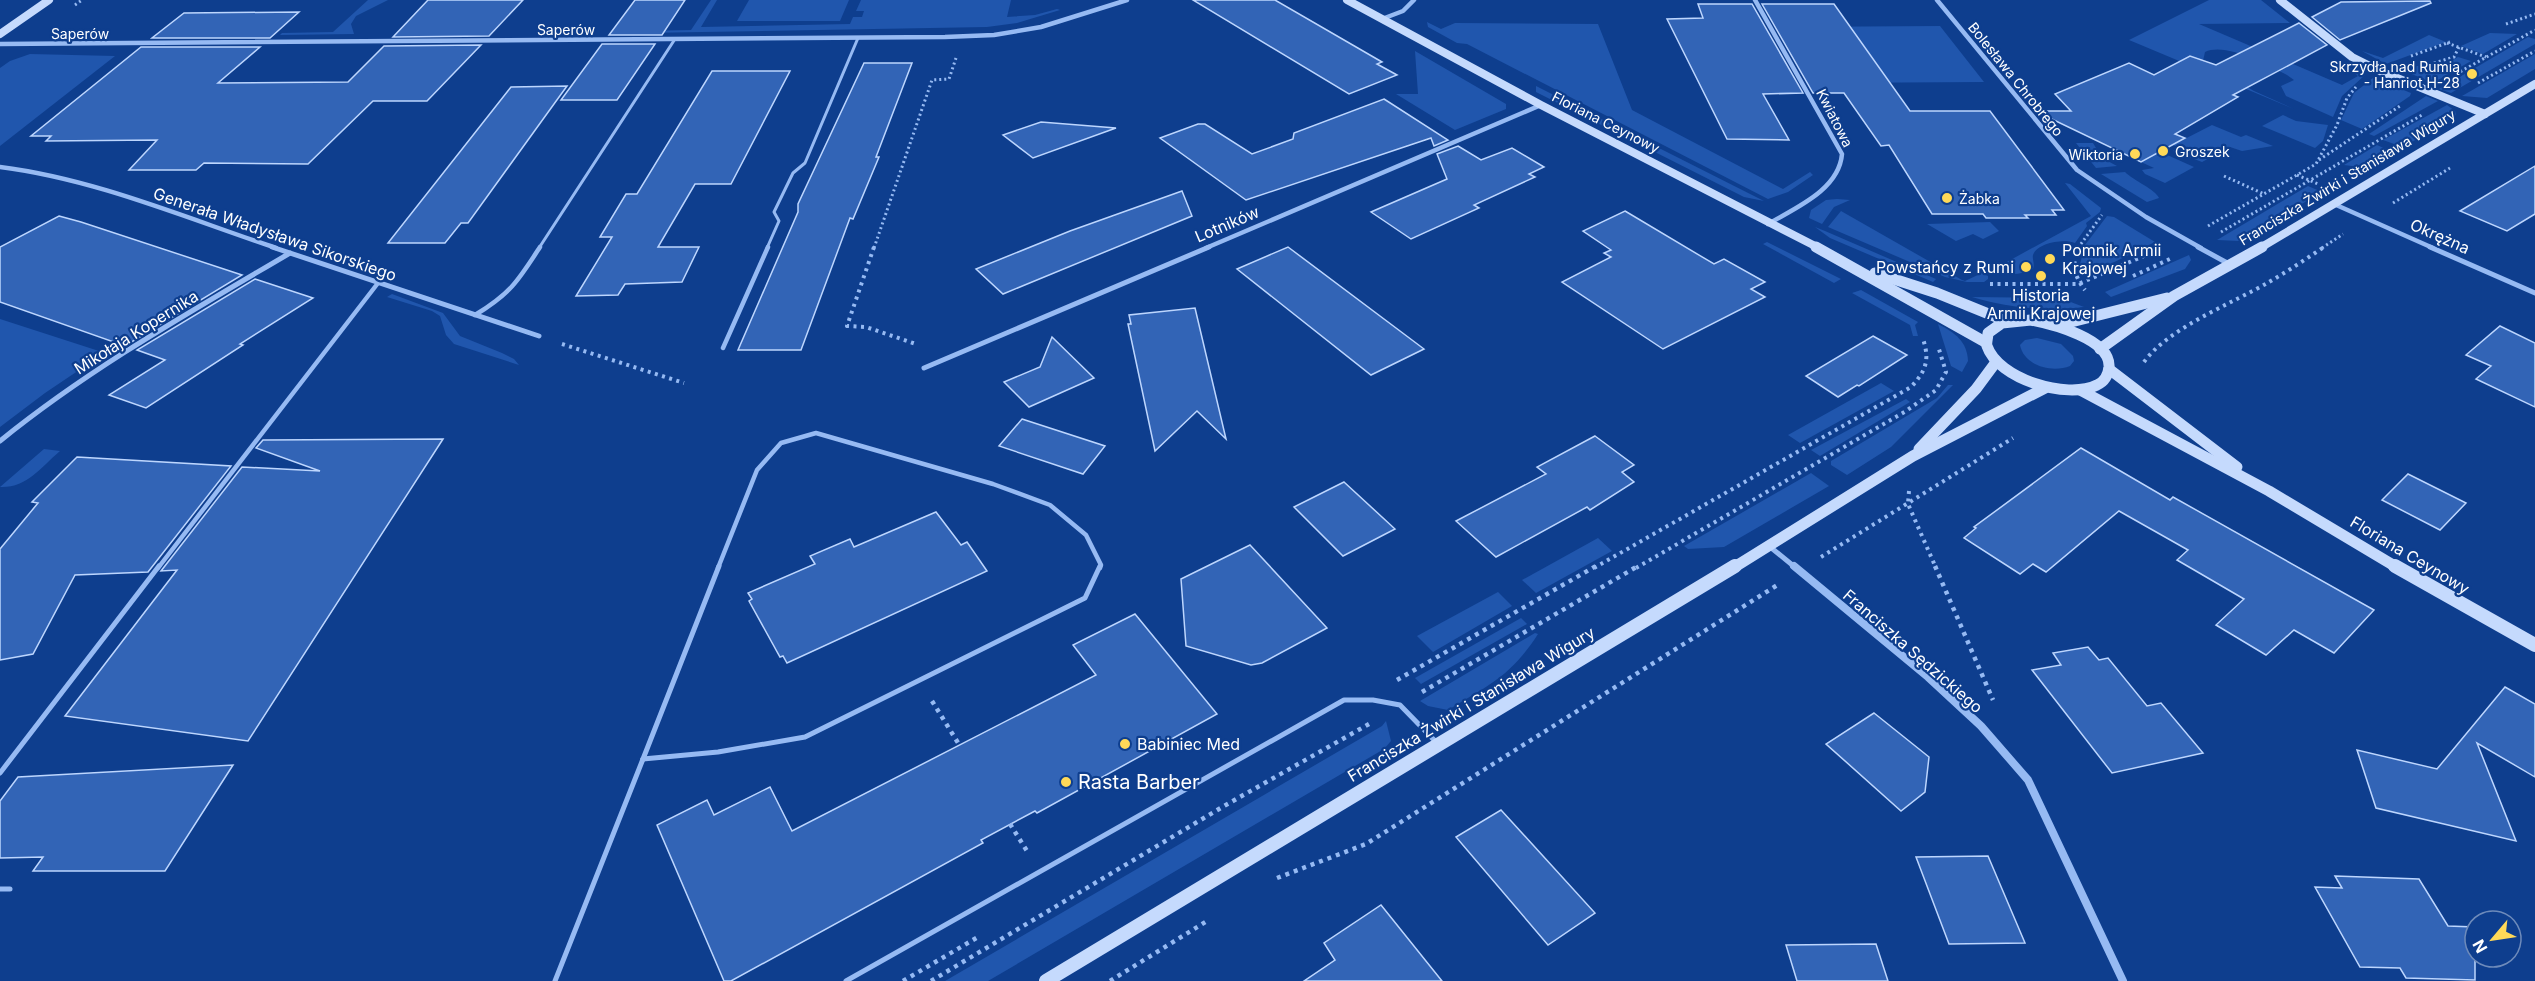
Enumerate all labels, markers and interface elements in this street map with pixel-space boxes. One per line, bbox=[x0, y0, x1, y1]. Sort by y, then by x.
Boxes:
street label: Bolesława Chrobrego bbox=[1965, 19, 2067, 139]
street label: Saperów bbox=[537, 21, 595, 38]
street label: Saperów bbox=[51, 25, 109, 42]
place label: Skrzydła nad Rumią - Hanriot H-28 bbox=[2330, 58, 2460, 91]
marker: Skrzydła nad Rumią - Hanriot H-28 bbox=[2465, 67, 2479, 81]
street label: Kwiatowa bbox=[1813, 86, 1857, 150]
street label: Floriana Ceynowy bbox=[1549, 88, 1663, 157]
street label: Franciszka Żwirki i Stanisława Wigury bbox=[2236, 105, 2458, 248]
place label: Groszek bbox=[2175, 143, 2230, 160]
marker: Groszek bbox=[2156, 144, 2170, 158]
place label: Wiktoria bbox=[2069, 146, 2123, 163]
marker: Wiktoria bbox=[2128, 147, 2142, 161]
street label: Generała Władysława Sikorskiego bbox=[151, 183, 399, 285]
place label: Żabka bbox=[1959, 190, 2000, 207]
marker: Żabka bbox=[1940, 191, 1954, 205]
street label: Lotników bbox=[1192, 202, 1262, 246]
street label: Okrężna bbox=[2407, 214, 2473, 258]
place label: Pomnik Armii Krajowej bbox=[2062, 240, 2161, 278]
marker: Pomnik Armii Krajowej bbox=[2043, 252, 2057, 266]
place label: Powstańcy z Rumi bbox=[1876, 257, 2014, 277]
marker: Powstańcy z Rumi bbox=[2019, 260, 2033, 274]
marker: Historia Armii Krajowej bbox=[2034, 269, 2048, 283]
place label: Historia Armii Krajowej bbox=[1987, 285, 2095, 323]
street label: Mikołaja Kopernika bbox=[70, 286, 202, 378]
street label: Floriana Ceynowy bbox=[2347, 512, 2473, 598]
street label: Franciszka Sędzickiego bbox=[1839, 585, 1987, 717]
street label: Franciszka Żwirki i Stanisława Wigury bbox=[1344, 622, 1598, 786]
place label: Babiniec Med bbox=[1137, 734, 1240, 754]
marker: Babiniec Med bbox=[1118, 737, 1132, 751]
place label: Rasta Barber bbox=[1078, 770, 1200, 794]
marker: Rasta Barber bbox=[1059, 775, 1073, 789]
north arrow bbox=[2463, 909, 2523, 969]
text: N bbox=[2468, 936, 2492, 956]

